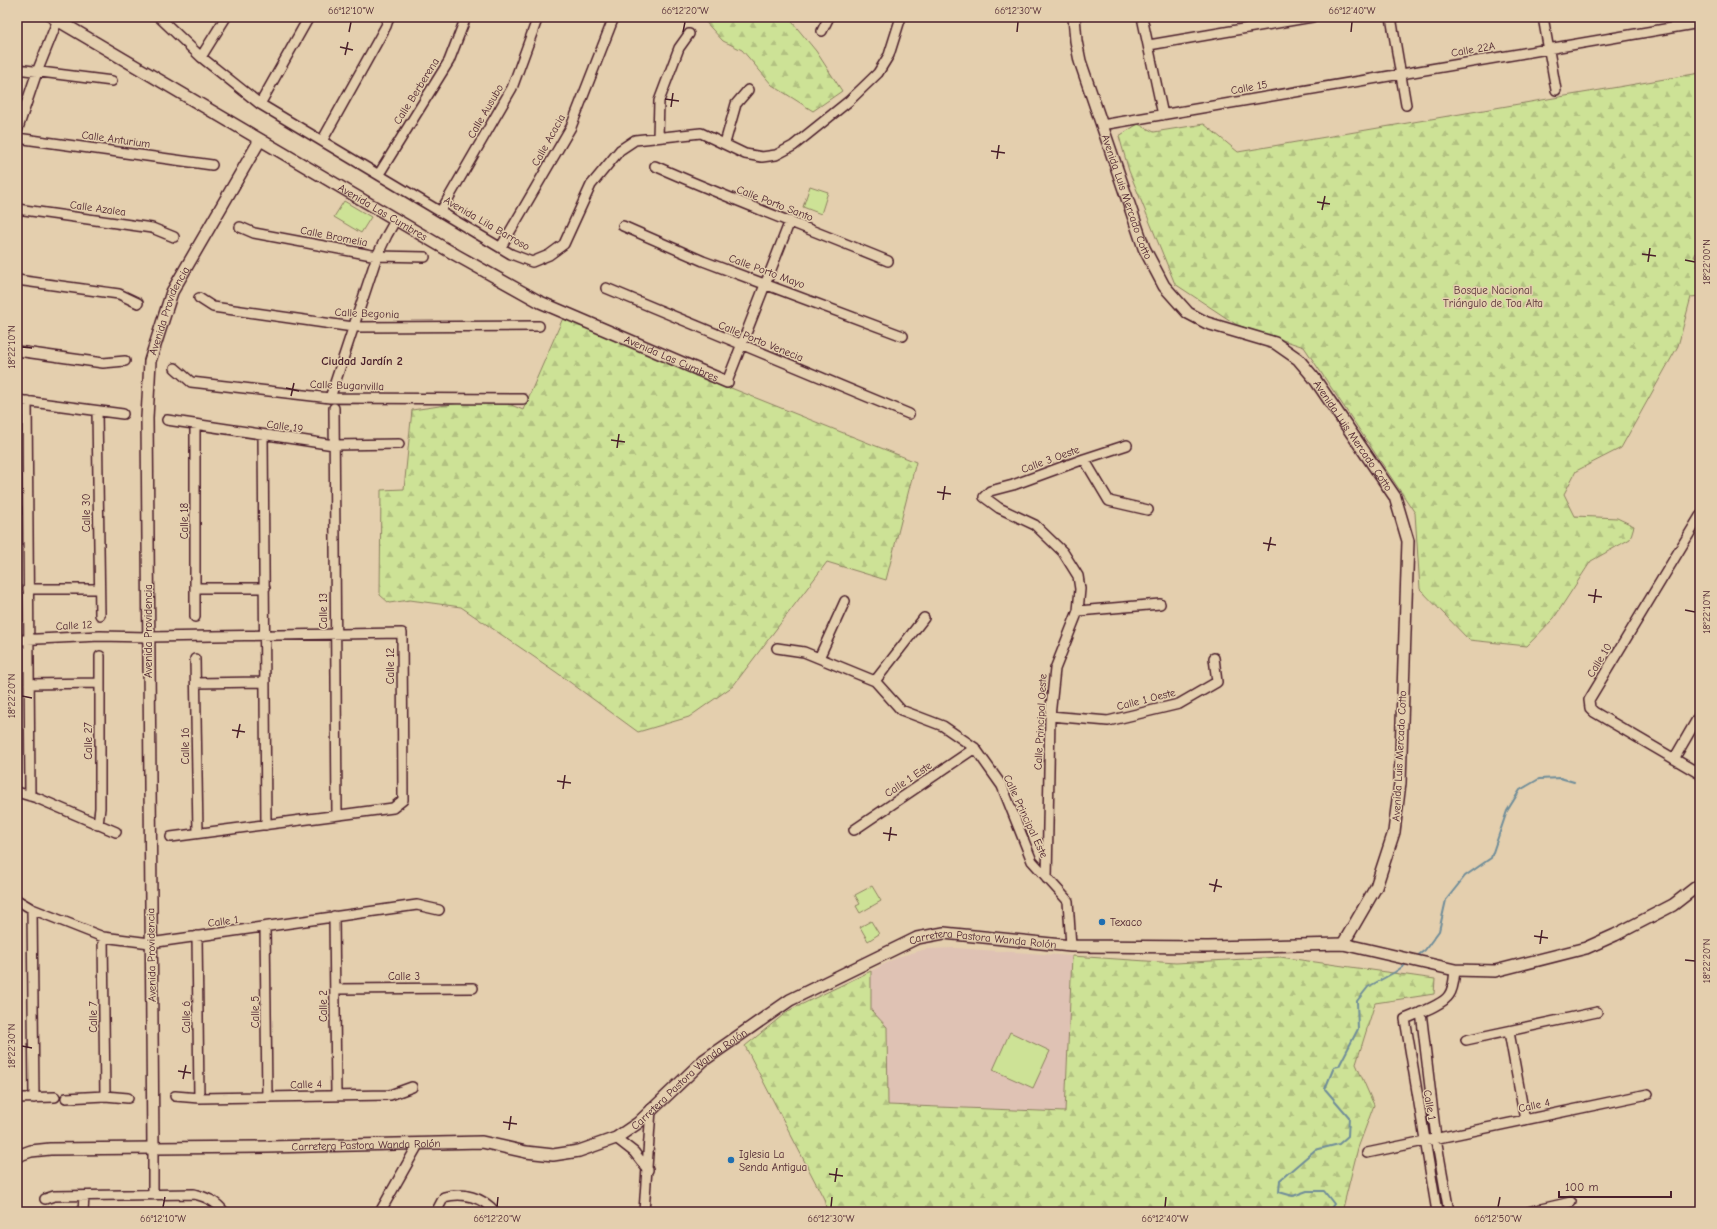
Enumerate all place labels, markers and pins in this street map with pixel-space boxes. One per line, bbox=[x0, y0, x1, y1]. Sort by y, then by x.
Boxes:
place label: Texaco bbox=[1110, 916, 1142, 929]
marker: Texaco bbox=[1097, 917, 1107, 927]
place label: Iglesia La Senda Antigua bbox=[739, 1148, 807, 1174]
marker: Iglesia La Senda Antigua bbox=[726, 1155, 736, 1165]

